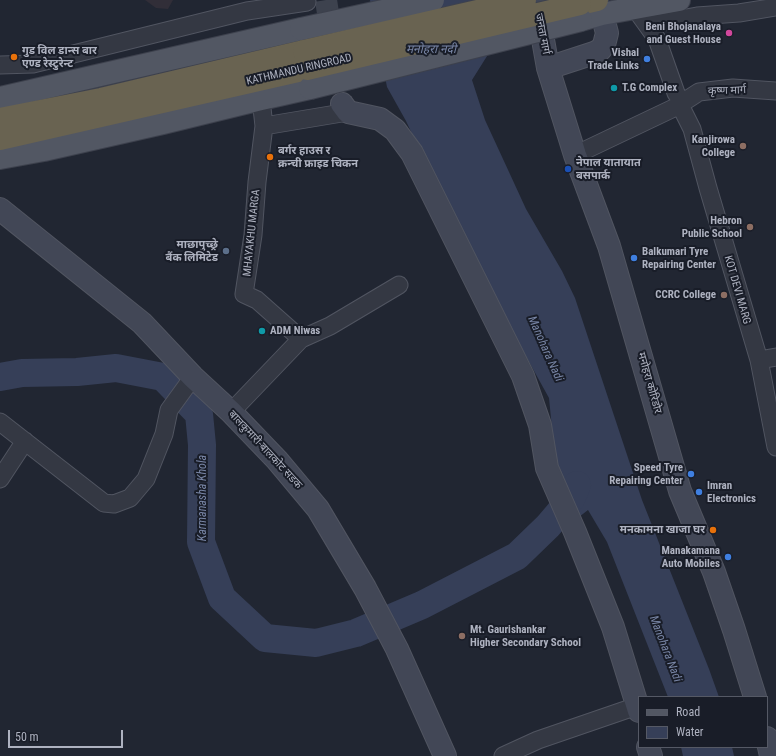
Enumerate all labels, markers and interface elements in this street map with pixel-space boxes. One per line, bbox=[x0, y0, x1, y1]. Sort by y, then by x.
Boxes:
street label: जनता मार्ग bbox=[532, 12, 552, 56]
place label: Beni Bhojanalaya and Guest House bbox=[645, 20, 721, 46]
marker: Beni Bhojanalaya and Guest House bbox=[724, 28, 734, 38]
water label: मनोहरा नदी bbox=[406, 43, 456, 57]
place label: गुड विल डान्स बार एण्ड रेस्टुरेन्ट bbox=[22, 44, 97, 70]
place label: Vishal Trade Links bbox=[588, 46, 639, 72]
street label: KATHMANDU RINGROAD bbox=[245, 51, 353, 89]
marker: गुड विल डान्स बार एण्ड रेस्टुरेन्ट bbox=[9, 52, 19, 62]
marker: Vishal Trade Links bbox=[642, 54, 652, 64]
place label: T.G Complex bbox=[622, 81, 677, 95]
marker: T.G Complex bbox=[609, 83, 619, 93]
street label: कृष्ण मार्ग bbox=[708, 84, 746, 98]
place label: Kanjirowa College bbox=[692, 133, 735, 159]
marker: Kanjirowa College bbox=[738, 141, 748, 151]
place label: बर्गर हाउस र क्रन्ची फ्राइड चिकन bbox=[278, 144, 358, 170]
marker: बर्गर हाउस र क्रन्ची फ्राइड चिकन bbox=[265, 152, 275, 162]
place label: नेपाल यातायात बसपार्क bbox=[576, 156, 641, 182]
marker: नेपाल यातायात बसपार्क bbox=[563, 164, 573, 174]
street label: MHAYAKHU MARGA bbox=[241, 189, 263, 277]
place label: Hebron Public School bbox=[682, 214, 742, 240]
marker: Hebron Public School bbox=[745, 222, 755, 232]
place label: माछापुच्छ्रे बैंक लिमिटेड bbox=[166, 238, 218, 264]
place label: Balkumari Tyre Repairing Center bbox=[642, 245, 716, 271]
marker: माछापुच्छ्रे बैंक लिमिटेड bbox=[221, 246, 231, 256]
marker: Balkumari Tyre Repairing Center bbox=[629, 253, 639, 263]
street label: KOT DEVI MARG bbox=[721, 254, 753, 326]
place label: CCRC College bbox=[655, 288, 716, 302]
marker: CCRC College bbox=[719, 290, 729, 300]
water label: Manohara Nadi bbox=[524, 314, 566, 384]
place label: ADM Niwas bbox=[270, 324, 320, 338]
marker: ADM Niwas bbox=[257, 326, 267, 336]
street label: मनोहरा कोरिडोर bbox=[634, 351, 664, 415]
street label: बालकुमारी-बालकोट सडक bbox=[225, 408, 305, 492]
water label: Karmanasha Khola bbox=[196, 455, 210, 541]
place label: Speed Tyre Repairing Center bbox=[609, 461, 683, 487]
marker: Speed Tyre Repairing Center bbox=[686, 469, 696, 479]
place label: Imran Electronics bbox=[707, 479, 756, 505]
marker: Imran Electronics bbox=[694, 487, 704, 497]
place label: मनकामना खाजा घर bbox=[620, 523, 705, 537]
marker: मनकामना खाजा घर bbox=[708, 525, 718, 535]
place label: Manakamana Auto Mobiles bbox=[661, 544, 720, 570]
marker: Manakamana Auto Mobiles bbox=[723, 552, 733, 562]
water label: Manohara Nadi bbox=[646, 614, 684, 684]
place label: Mt. Gaurishankar Higher Secondary School bbox=[470, 623, 581, 649]
marker: Mt. Gaurishankar Higher Secondary School bbox=[457, 631, 467, 641]
legend bbox=[638, 696, 768, 748]
text: Road bbox=[676, 705, 700, 719]
scale bar bbox=[10, 722, 125, 748]
text: Water bbox=[676, 725, 704, 739]
text: 50 m bbox=[15, 730, 39, 744]

